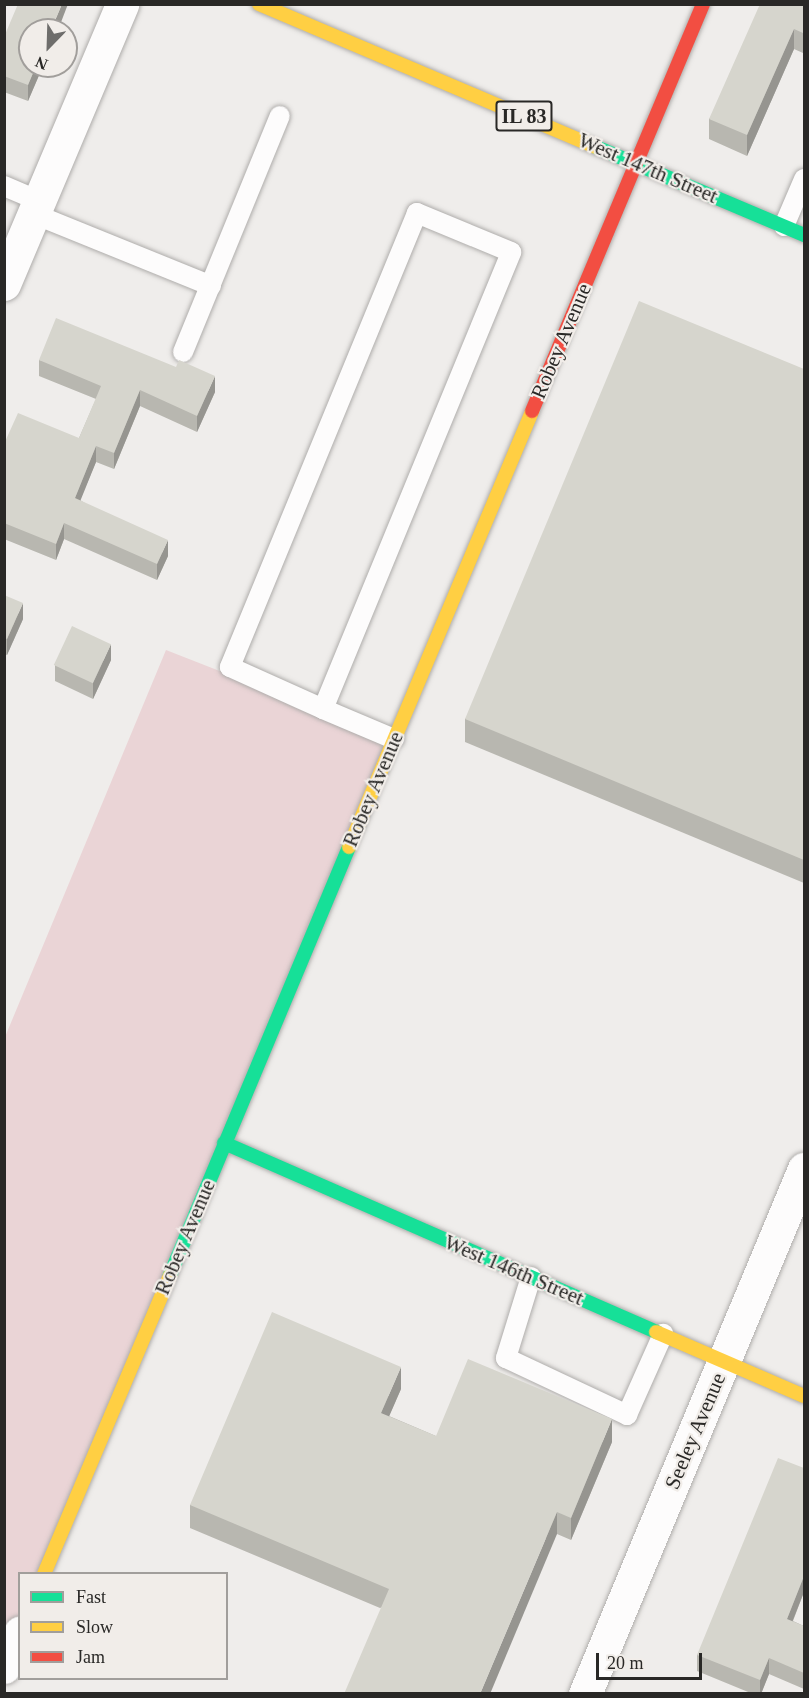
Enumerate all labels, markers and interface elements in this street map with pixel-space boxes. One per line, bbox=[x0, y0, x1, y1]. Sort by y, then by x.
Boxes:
north arrow bbox=[18, 18, 78, 78]
text: N bbox=[33, 53, 50, 73]
road number: IL 83 bbox=[494, 99, 554, 133]
street label: West 147th Street bbox=[575, 127, 721, 209]
street label: Robey Avenue bbox=[525, 279, 597, 403]
street label: Robey Avenue bbox=[337, 727, 409, 851]
street label: Robey Avenue bbox=[149, 1175, 221, 1299]
street label: West 146th Street bbox=[441, 1229, 587, 1311]
street label: Seeley Avenue bbox=[659, 1369, 731, 1493]
legend bbox=[18, 1572, 228, 1680]
text: Fast bbox=[76, 1587, 106, 1607]
text: Slow bbox=[76, 1617, 113, 1637]
scale bar bbox=[599, 1641, 706, 1679]
text: Jam bbox=[76, 1647, 105, 1667]
text: 20 m bbox=[607, 1653, 644, 1673]

